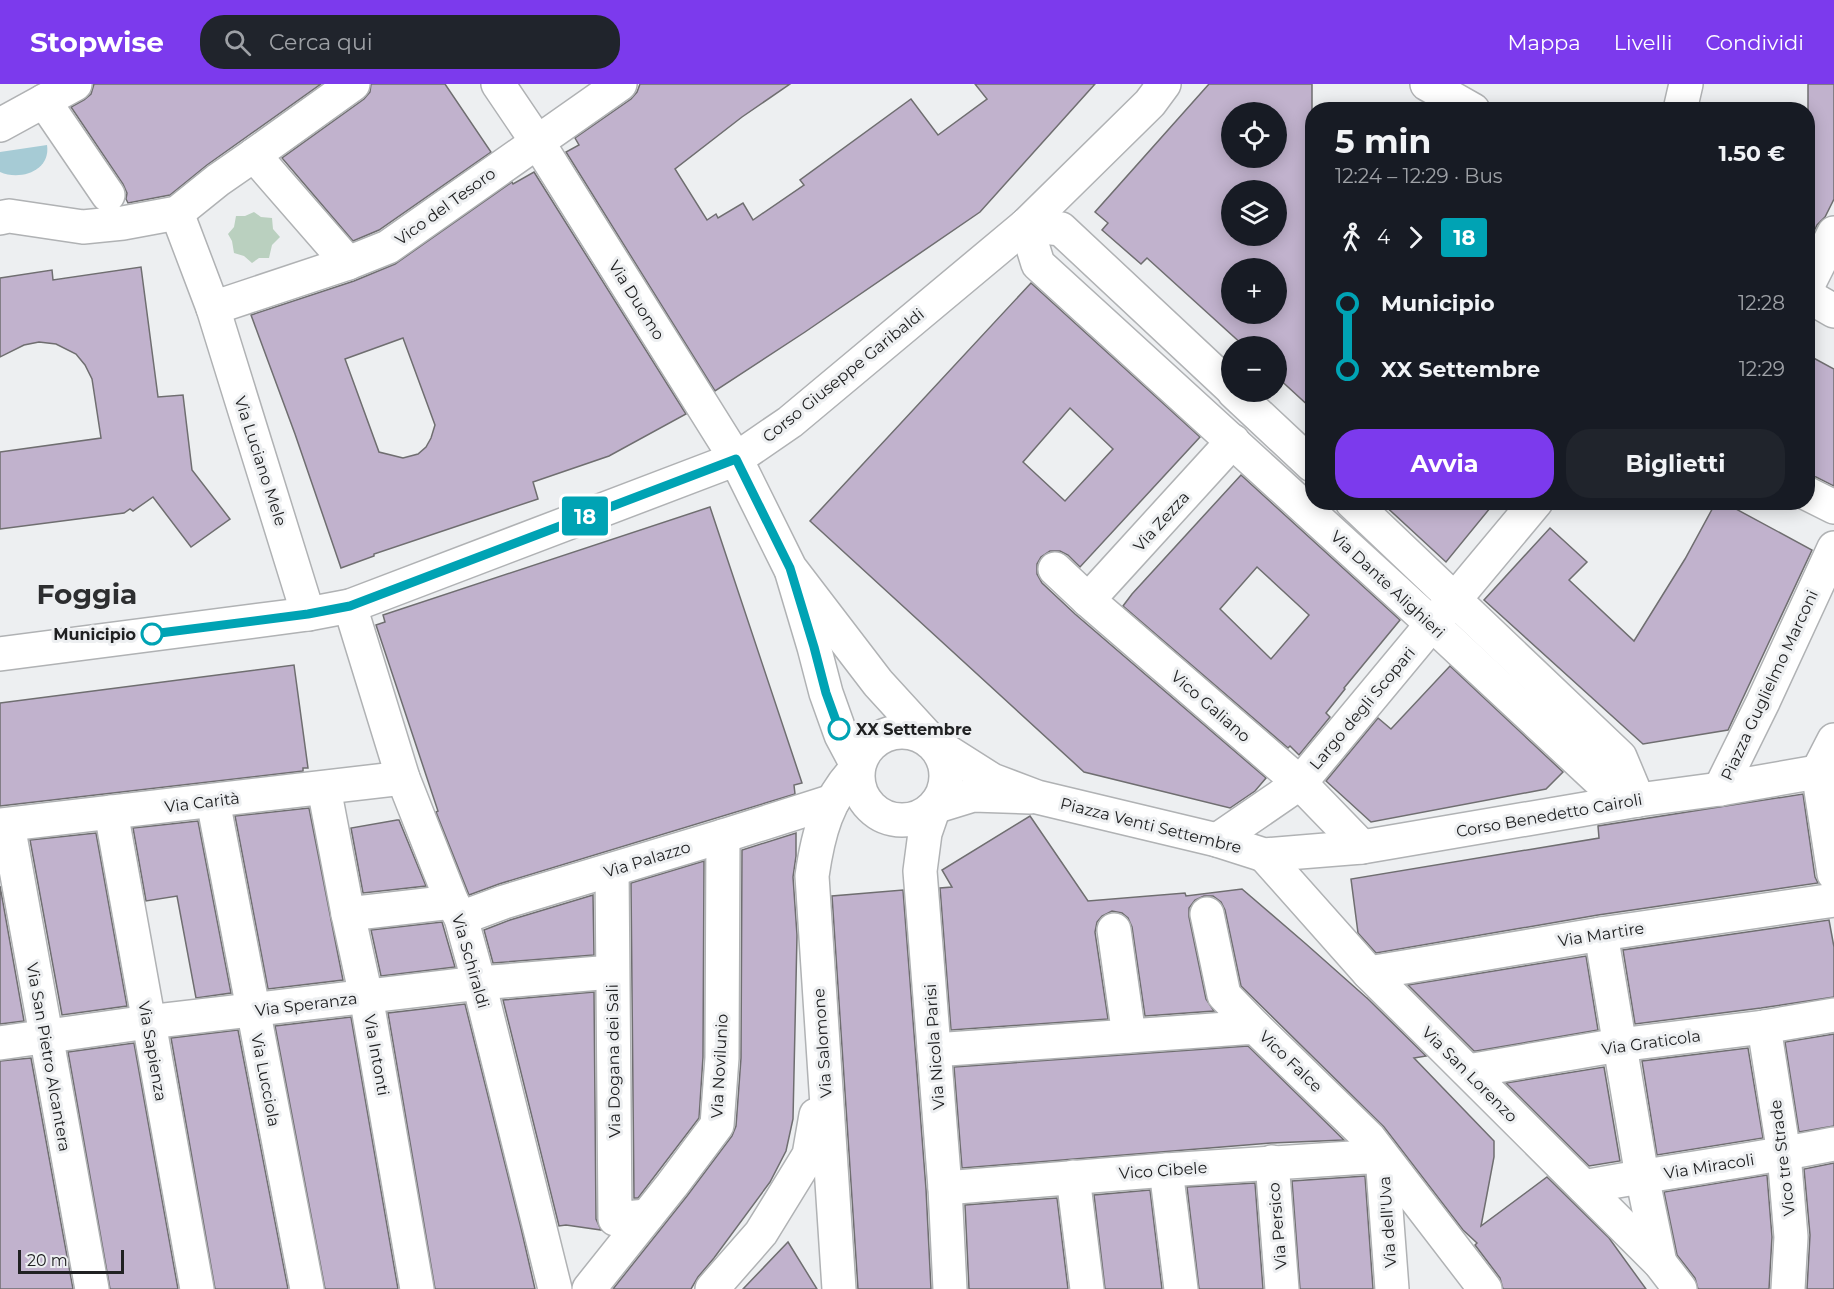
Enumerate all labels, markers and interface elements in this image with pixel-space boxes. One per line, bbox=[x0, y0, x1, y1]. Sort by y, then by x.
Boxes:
search box bbox=[200, 15, 620, 69]
text: Stopwise bbox=[30, 25, 164, 59]
icon: search bbox=[221, 26, 254, 59]
text: Cerca qui bbox=[269, 29, 373, 56]
text: Mappa bbox=[1507, 30, 1581, 55]
text: Livelli bbox=[1614, 30, 1672, 55]
text: Condividi bbox=[1705, 30, 1804, 55]
map controls bbox=[1221, 102, 1287, 402]
button: locate bbox=[1221, 102, 1287, 168]
text: 5 min bbox=[1335, 121, 1431, 161]
text: 1.50 € bbox=[1719, 140, 1785, 167]
street label: Vico del Tesoro bbox=[391, 164, 499, 249]
text: 12:24 – 12:29 · Bus bbox=[1335, 164, 1503, 188]
button: layers bbox=[1221, 180, 1287, 246]
icon: walk bbox=[1335, 221, 1368, 254]
icon: forward bbox=[1399, 221, 1432, 254]
text: 4 bbox=[1377, 225, 1390, 249]
text: 18 bbox=[1453, 225, 1475, 250]
street label: Via Duomo bbox=[605, 257, 668, 343]
button: + bbox=[1221, 258, 1287, 324]
text: Municipio bbox=[1381, 290, 1495, 317]
text: 12:28 bbox=[1738, 291, 1785, 315]
street label: Corso Giuseppe Garibaldi bbox=[759, 304, 928, 446]
button: − bbox=[1221, 336, 1287, 402]
text: XX Settembre bbox=[1381, 356, 1540, 383]
text: 12:29 bbox=[1739, 357, 1785, 381]
street label: Via Luciano Mele bbox=[231, 394, 290, 529]
button: Avvia bbox=[1335, 429, 1554, 498]
button: Biglietti bbox=[1566, 429, 1785, 498]
street label: Via Zezza bbox=[1129, 487, 1193, 555]
line badge: 18 bbox=[558, 496, 612, 536]
text: 18 bbox=[574, 504, 596, 529]
street label: Via Dante Alighieri bbox=[1327, 527, 1449, 642]
district label: Foggia bbox=[37, 577, 137, 611]
street label: Piazza Guglielmo Marconi bbox=[1717, 587, 1822, 783]
marker: Municipio bbox=[141, 623, 163, 645]
place label: Municipio bbox=[53, 625, 136, 644]
street label: Largo degli Scopari bbox=[1306, 643, 1419, 773]
street label: Vico Galiano bbox=[1167, 667, 1254, 746]
marker: XX Settembre bbox=[828, 718, 850, 740]
place label: XX Settembre bbox=[856, 720, 972, 739]
street label: Via Carità bbox=[163, 788, 241, 817]
street label: Corso Benedetto Cairoli bbox=[1455, 790, 1644, 841]
street label: Piazza Venti Settembre bbox=[1058, 794, 1244, 857]
street label: Via Palazzo bbox=[602, 837, 693, 882]
street label: Via Schiraldi bbox=[448, 912, 493, 1011]
street label: Via Martire bbox=[1557, 918, 1645, 951]
street label: Via San Pietro Alcantera bbox=[23, 961, 74, 1153]
street label: Via Nicola Parisi bbox=[921, 983, 948, 1111]
street label: Via Dogana dei Sali bbox=[603, 984, 624, 1138]
street label: Via Salomone bbox=[809, 987, 836, 1098]
street label: Via Speranza bbox=[254, 989, 358, 1020]
street label: Via Sapienza bbox=[134, 1000, 171, 1103]
street label: Via Intonti bbox=[360, 1013, 393, 1097]
street label: Via Novilunio bbox=[707, 1013, 732, 1119]
street label: Via San Lorenzo bbox=[1418, 1023, 1521, 1126]
street label: Via Graticola bbox=[1600, 1026, 1702, 1059]
street label: Vico Falce bbox=[1255, 1027, 1326, 1096]
street label: Via Lucciola bbox=[247, 1032, 284, 1128]
street label: Vico tre Strade bbox=[1766, 1099, 1799, 1217]
street label: Via Miracoli bbox=[1663, 1150, 1756, 1183]
street label: Vico Cibele bbox=[1118, 1158, 1208, 1183]
street label: Via dell'Uva bbox=[1375, 1176, 1400, 1268]
street label: Via Persico bbox=[1264, 1182, 1291, 1270]
scale bar bbox=[18, 1247, 124, 1274]
text: 20 m bbox=[27, 1251, 68, 1270]

